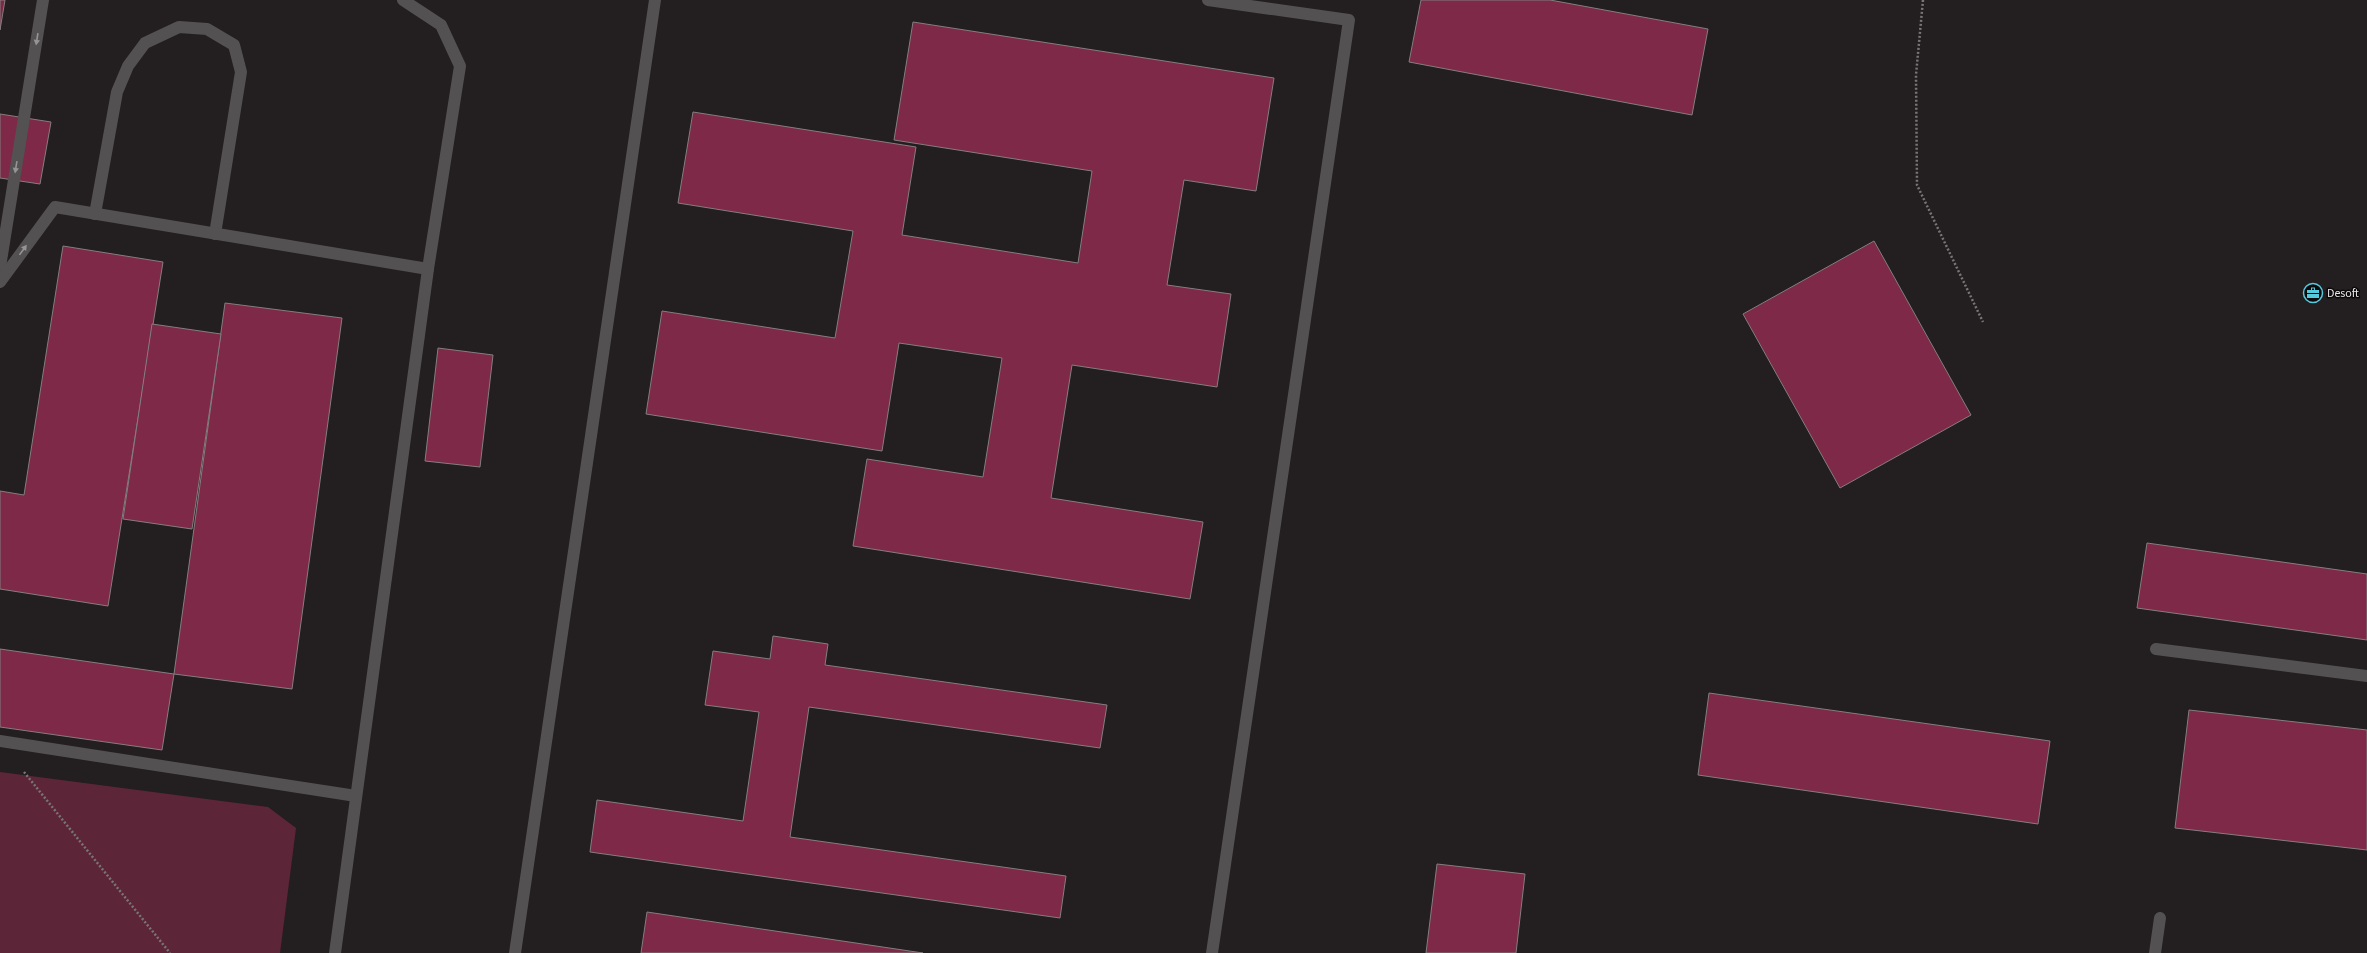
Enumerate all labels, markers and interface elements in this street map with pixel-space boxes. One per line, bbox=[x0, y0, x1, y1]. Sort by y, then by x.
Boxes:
one-way arrow bbox=[34, 32, 40, 45]
one-way arrow bbox=[13, 161, 19, 173]
one-way arrow bbox=[19, 245, 27, 256]
office icon: Desoft bbox=[2302, 282, 2324, 304]
place label: Desoft bbox=[2327, 285, 2359, 302]

